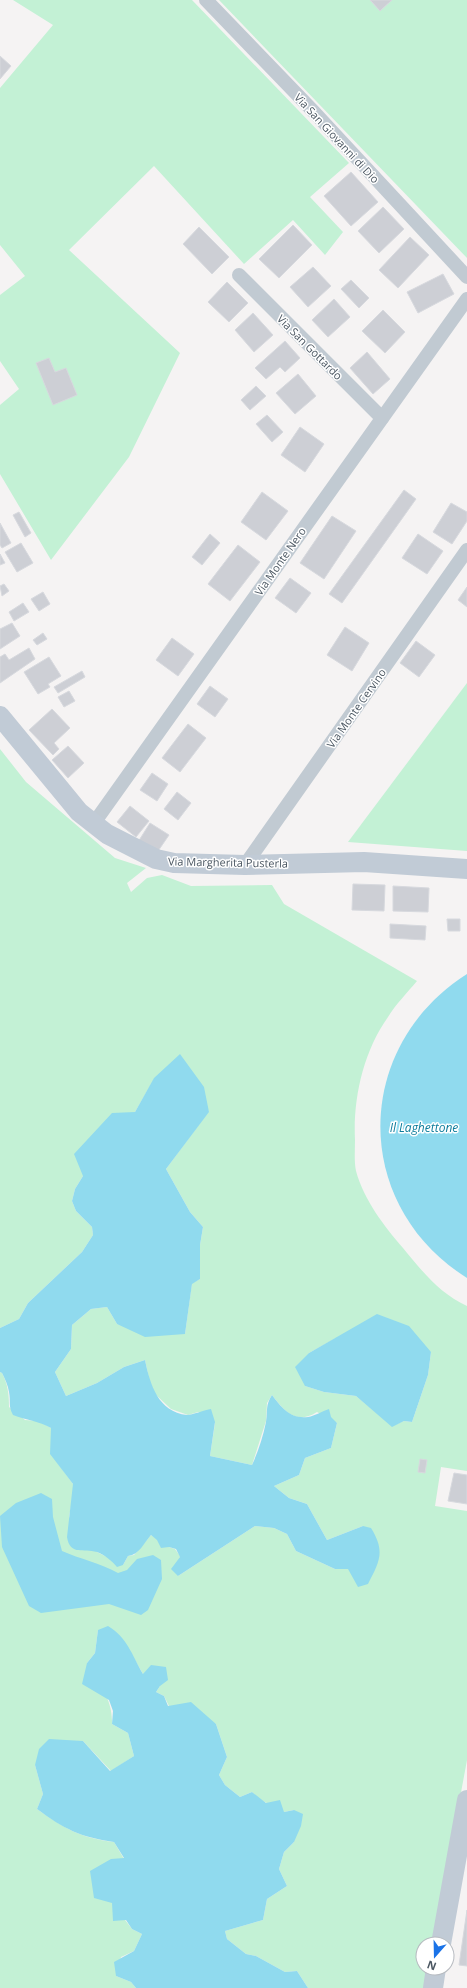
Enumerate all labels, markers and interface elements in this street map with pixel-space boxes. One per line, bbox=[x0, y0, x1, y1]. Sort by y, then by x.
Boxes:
street label: Via San Giovanni di Dio bbox=[291, 90, 383, 187]
street label: Via San Gottardo bbox=[274, 311, 346, 383]
street label: Via Monte Nero bbox=[251, 524, 309, 598]
street label: Via Monte Cervino bbox=[323, 665, 389, 751]
street label: Via Margherita Pusterla bbox=[168, 853, 288, 871]
water label: Il Laghettone bbox=[390, 1119, 458, 1136]
north arrow bbox=[415, 1936, 455, 1976]
text: N bbox=[425, 1957, 438, 1974]

